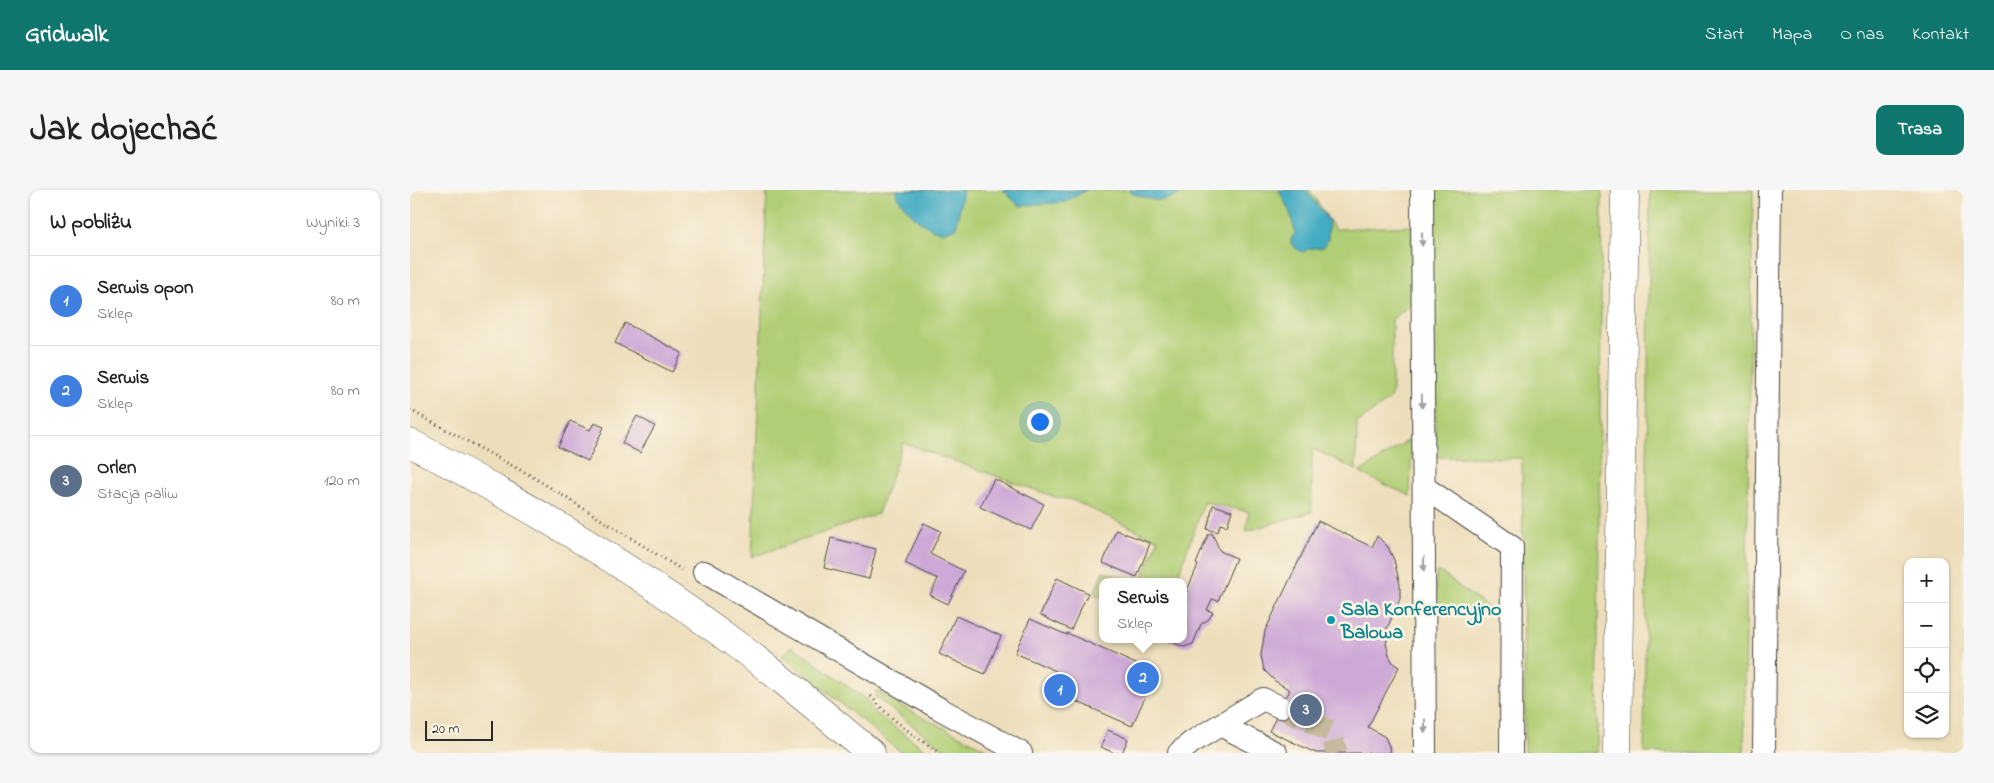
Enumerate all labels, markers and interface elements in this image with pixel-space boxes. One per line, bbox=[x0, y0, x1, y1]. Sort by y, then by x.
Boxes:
text: Gridwalk bbox=[25, 18, 109, 53]
text: Start bbox=[1705, 22, 1744, 48]
text: Mapa bbox=[1772, 22, 1812, 48]
text: O nas bbox=[1840, 22, 1884, 48]
text: Kontakt bbox=[1912, 22, 1969, 48]
text: Jak dojechać bbox=[30, 105, 217, 156]
button: Trasa bbox=[1876, 105, 1964, 155]
text: W pobliżu bbox=[50, 208, 132, 238]
text: Wyniki: 3 bbox=[306, 211, 360, 235]
one-way arrow bbox=[1418, 231, 1426, 247]
text: Serwis opon bbox=[97, 275, 193, 302]
text: 1 bbox=[63, 289, 69, 313]
text: 80 m bbox=[331, 289, 360, 313]
text: Sklep bbox=[97, 302, 133, 326]
text: Serwis bbox=[97, 365, 149, 392]
text: 2 bbox=[62, 379, 70, 403]
text: 80 m bbox=[331, 379, 360, 403]
text: Sklep bbox=[97, 392, 133, 416]
one-way arrow bbox=[1418, 393, 1426, 409]
your location bbox=[1027, 409, 1053, 435]
text: Orlen bbox=[97, 455, 136, 482]
text: 3 bbox=[63, 469, 69, 493]
text: 120 m bbox=[324, 469, 360, 493]
text: Stacja paliw bbox=[97, 482, 178, 506]
one-way arrow bbox=[1420, 556, 1428, 572]
map controls bbox=[1904, 558, 1949, 738]
button: + bbox=[1904, 558, 1949, 603]
popup bbox=[1099, 578, 1187, 643]
text: Serwis bbox=[1117, 585, 1169, 612]
place label: Sala Konferencyjno Balowa bbox=[1340, 596, 1501, 648]
button: − bbox=[1904, 603, 1949, 648]
text: Sklep bbox=[1117, 612, 1153, 636]
marker: Sala Konferencyjno Balowa bbox=[1325, 614, 1337, 626]
button: locate bbox=[1904, 648, 1949, 693]
pin: 2 bbox=[1127, 659, 1159, 697]
pin: 1 bbox=[1044, 671, 1076, 709]
pin: 3 bbox=[1290, 691, 1322, 729]
button: layers bbox=[1904, 693, 1949, 738]
scale bar bbox=[425, 718, 492, 741]
one-way arrow bbox=[1421, 718, 1429, 734]
text: 20 m bbox=[432, 719, 459, 740]

